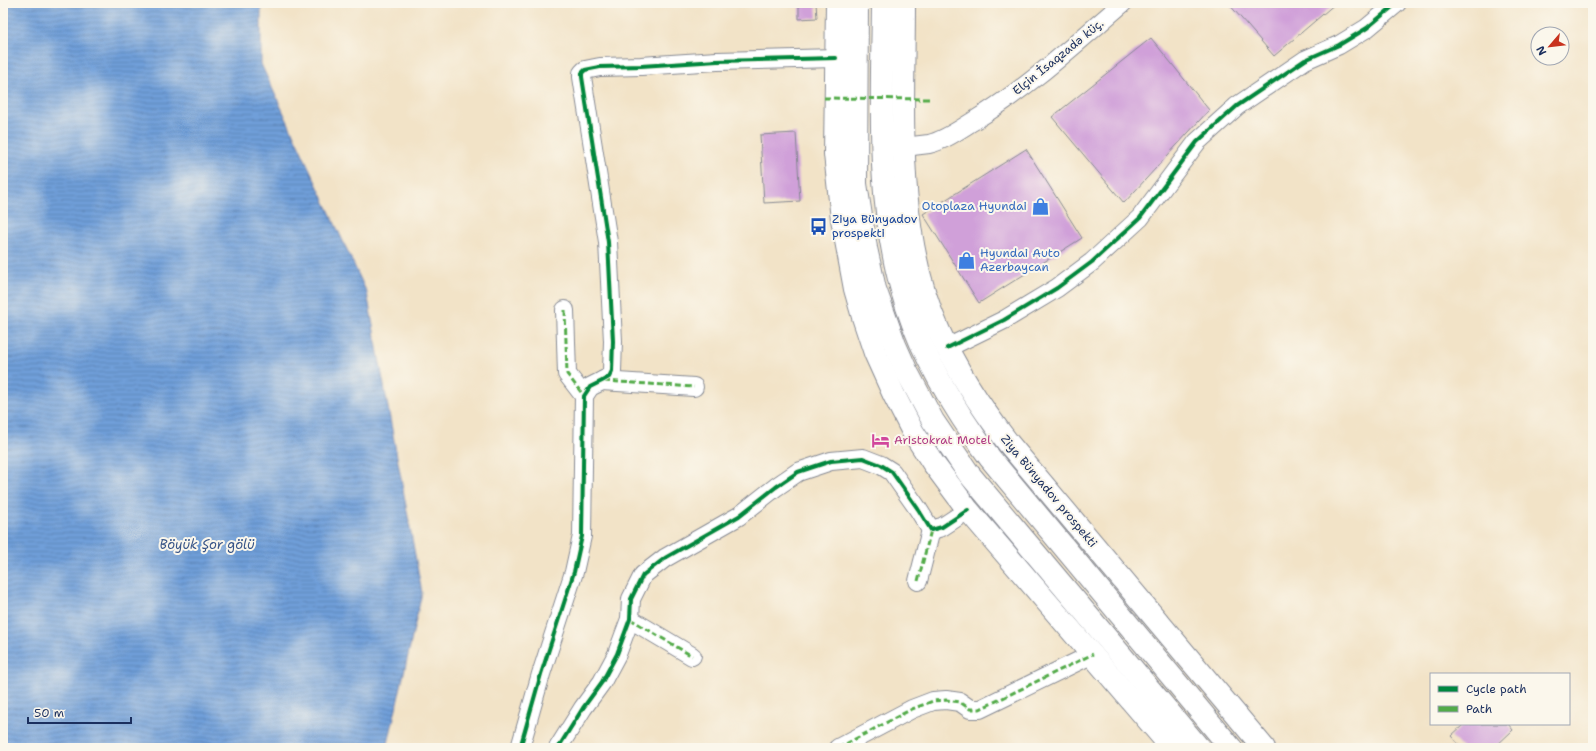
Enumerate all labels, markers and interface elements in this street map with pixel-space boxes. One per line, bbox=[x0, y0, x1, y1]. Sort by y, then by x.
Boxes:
street label: Elçin İsaqzadə küç. bbox=[1009, 15, 1107, 99]
north arrow bbox=[1530, 26, 1570, 66]
text: N bbox=[1533, 43, 1550, 58]
shop icon: Otoplaza Hyundai bbox=[1030, 196, 1050, 216]
place label: Otoplaza Hyundai bbox=[922, 198, 1027, 214]
place label: Ziya Bünyadov prospekti bbox=[832, 211, 918, 241]
bus stop icon: Ziya Bünyadov prospekti bbox=[809, 216, 829, 236]
place label: Hyundai Auto Azerbaycan bbox=[980, 245, 1060, 275]
shop icon: Hyundai Auto Azerbaycan bbox=[957, 250, 977, 270]
hotel icon: Aristokrat Motel bbox=[871, 430, 891, 450]
street label: Ziya Bünyadov prospekti bbox=[997, 431, 1101, 551]
place label: Aristokrat Motel bbox=[894, 432, 991, 448]
water label: Böyük Şor gölü bbox=[160, 536, 255, 553]
legend bbox=[1430, 673, 1570, 725]
text: Cycle path bbox=[1466, 681, 1527, 697]
scale bar bbox=[28, 699, 131, 725]
text: Path bbox=[1466, 701, 1492, 717]
text: 50 m bbox=[34, 705, 64, 721]

